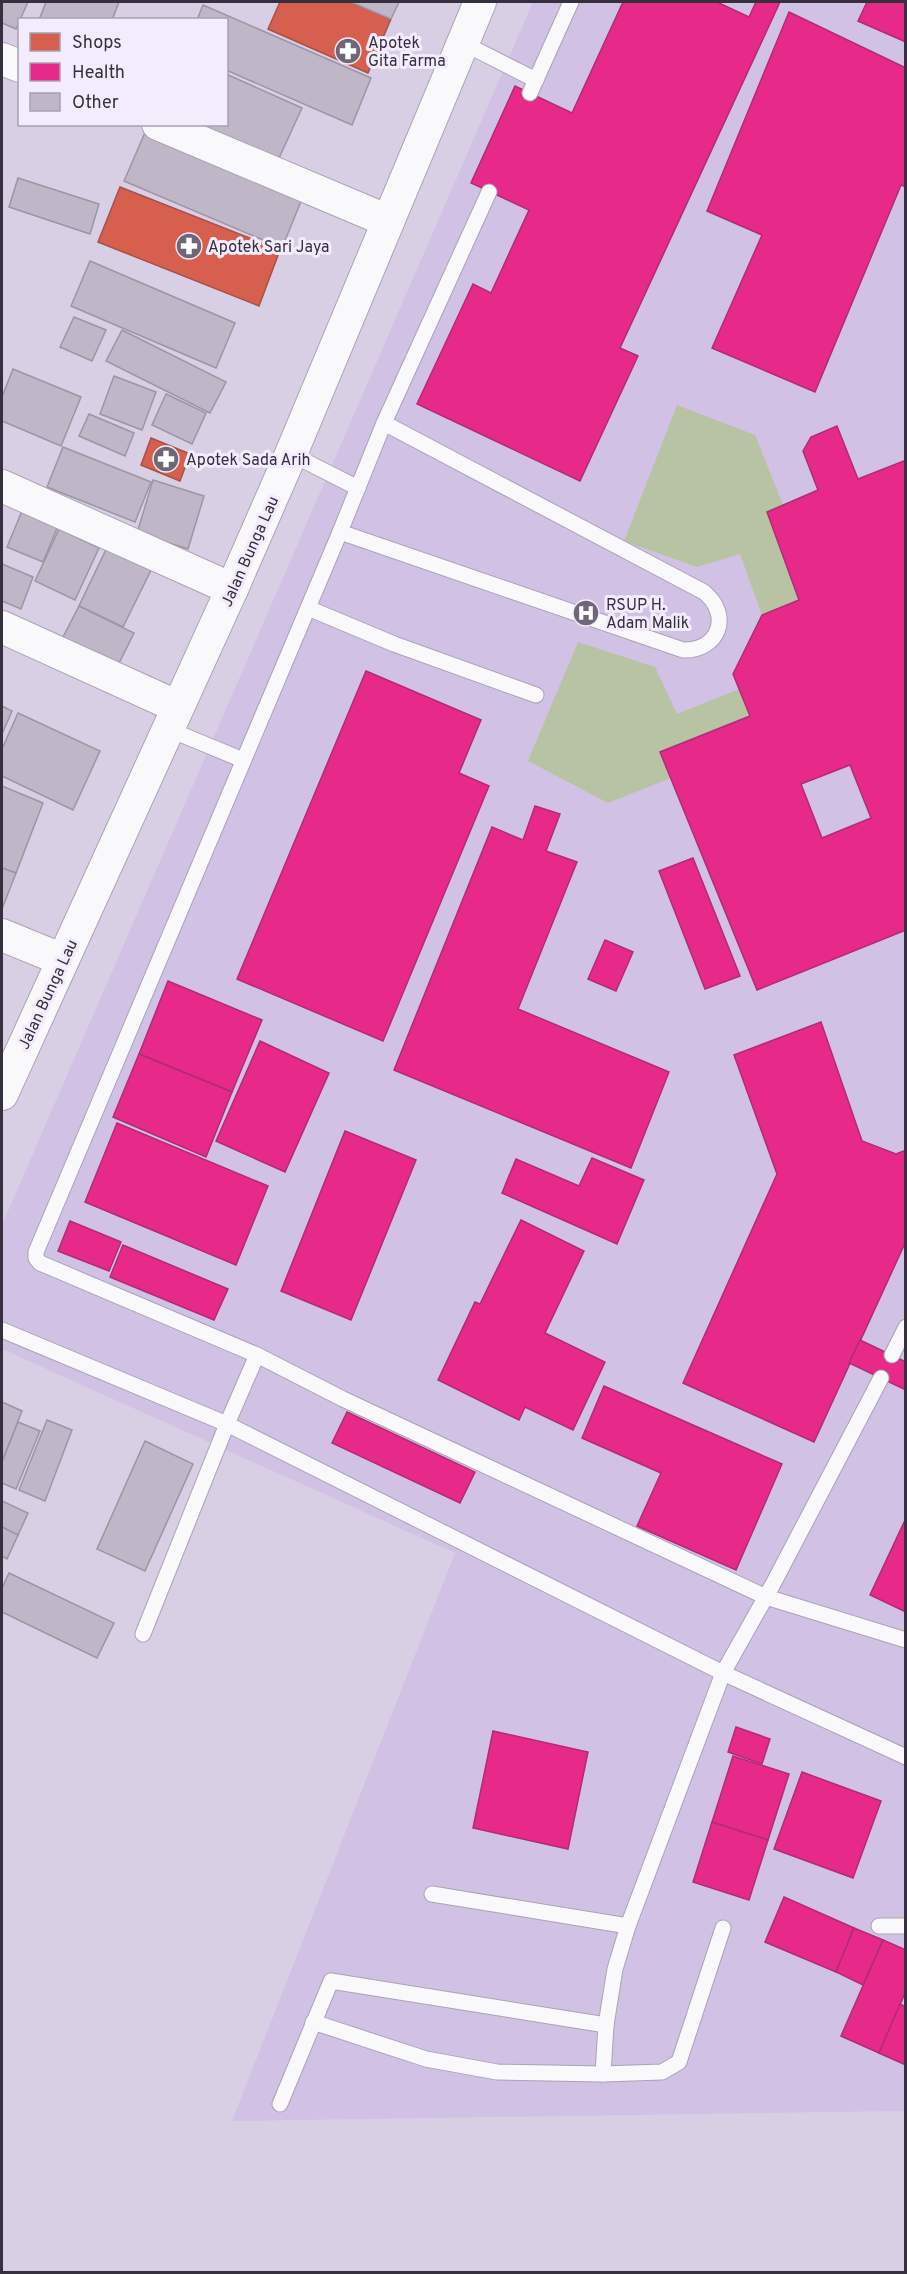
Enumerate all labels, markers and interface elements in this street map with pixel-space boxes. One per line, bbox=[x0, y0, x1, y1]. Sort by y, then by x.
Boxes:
legend bbox=[18, 18, 228, 126]
text: Shops bbox=[72, 32, 122, 55]
place label: Apotek Gita Farma bbox=[368, 34, 446, 72]
pharmacy icon: Apotek Gita Farma bbox=[333, 36, 363, 66]
text: Health bbox=[72, 62, 125, 85]
text: Other bbox=[72, 92, 119, 115]
pharmacy icon: Apotek Sari Jaya bbox=[174, 231, 204, 261]
place label: Apotek Sari Jaya bbox=[208, 238, 330, 258]
pharmacy icon: Apotek Sada Arih bbox=[151, 444, 181, 474]
place label: Apotek Sada Arih bbox=[186, 451, 311, 471]
street label: Jalan Bunga Lau bbox=[217, 493, 284, 610]
place label: RSUP H. Adam Malik bbox=[606, 596, 689, 634]
hospital icon: RSUP H. Adam Malik bbox=[571, 598, 601, 628]
street label: Jalan Bunga Lau bbox=[15, 937, 83, 1053]

